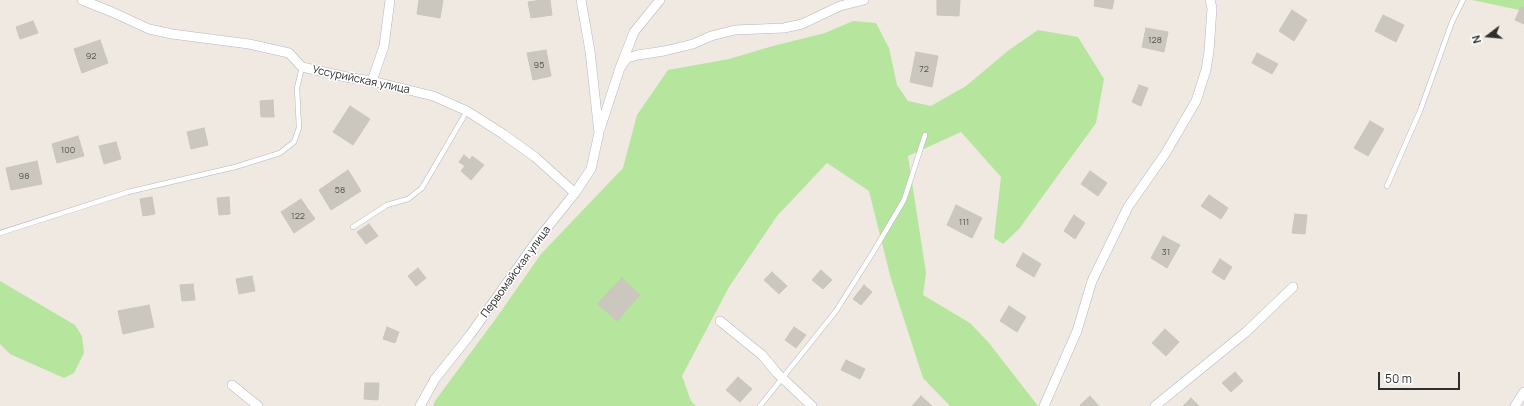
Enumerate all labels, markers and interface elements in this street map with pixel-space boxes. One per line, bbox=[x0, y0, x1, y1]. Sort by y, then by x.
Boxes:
north arrow bbox=[1468, 16, 1508, 56]
text: N bbox=[1468, 34, 1484, 45]
house number: 128 bbox=[1148, 35, 1162, 45]
house number: 92 bbox=[86, 51, 96, 61]
house number: 95 bbox=[534, 60, 544, 70]
street label: Уссурийская улица bbox=[311, 63, 411, 97]
house number: 72 bbox=[919, 64, 929, 74]
house number: 100 bbox=[61, 145, 75, 155]
house number: 98 bbox=[19, 171, 29, 181]
house number: 58 bbox=[335, 185, 345, 195]
house number: 122 bbox=[291, 211, 305, 221]
house number: 111 bbox=[959, 217, 969, 227]
street label: Первомайская улица bbox=[478, 224, 554, 320]
house number: 31 bbox=[1162, 247, 1170, 257]
scale bar bbox=[1380, 364, 1462, 390]
text: 50 m bbox=[1385, 370, 1412, 387]

